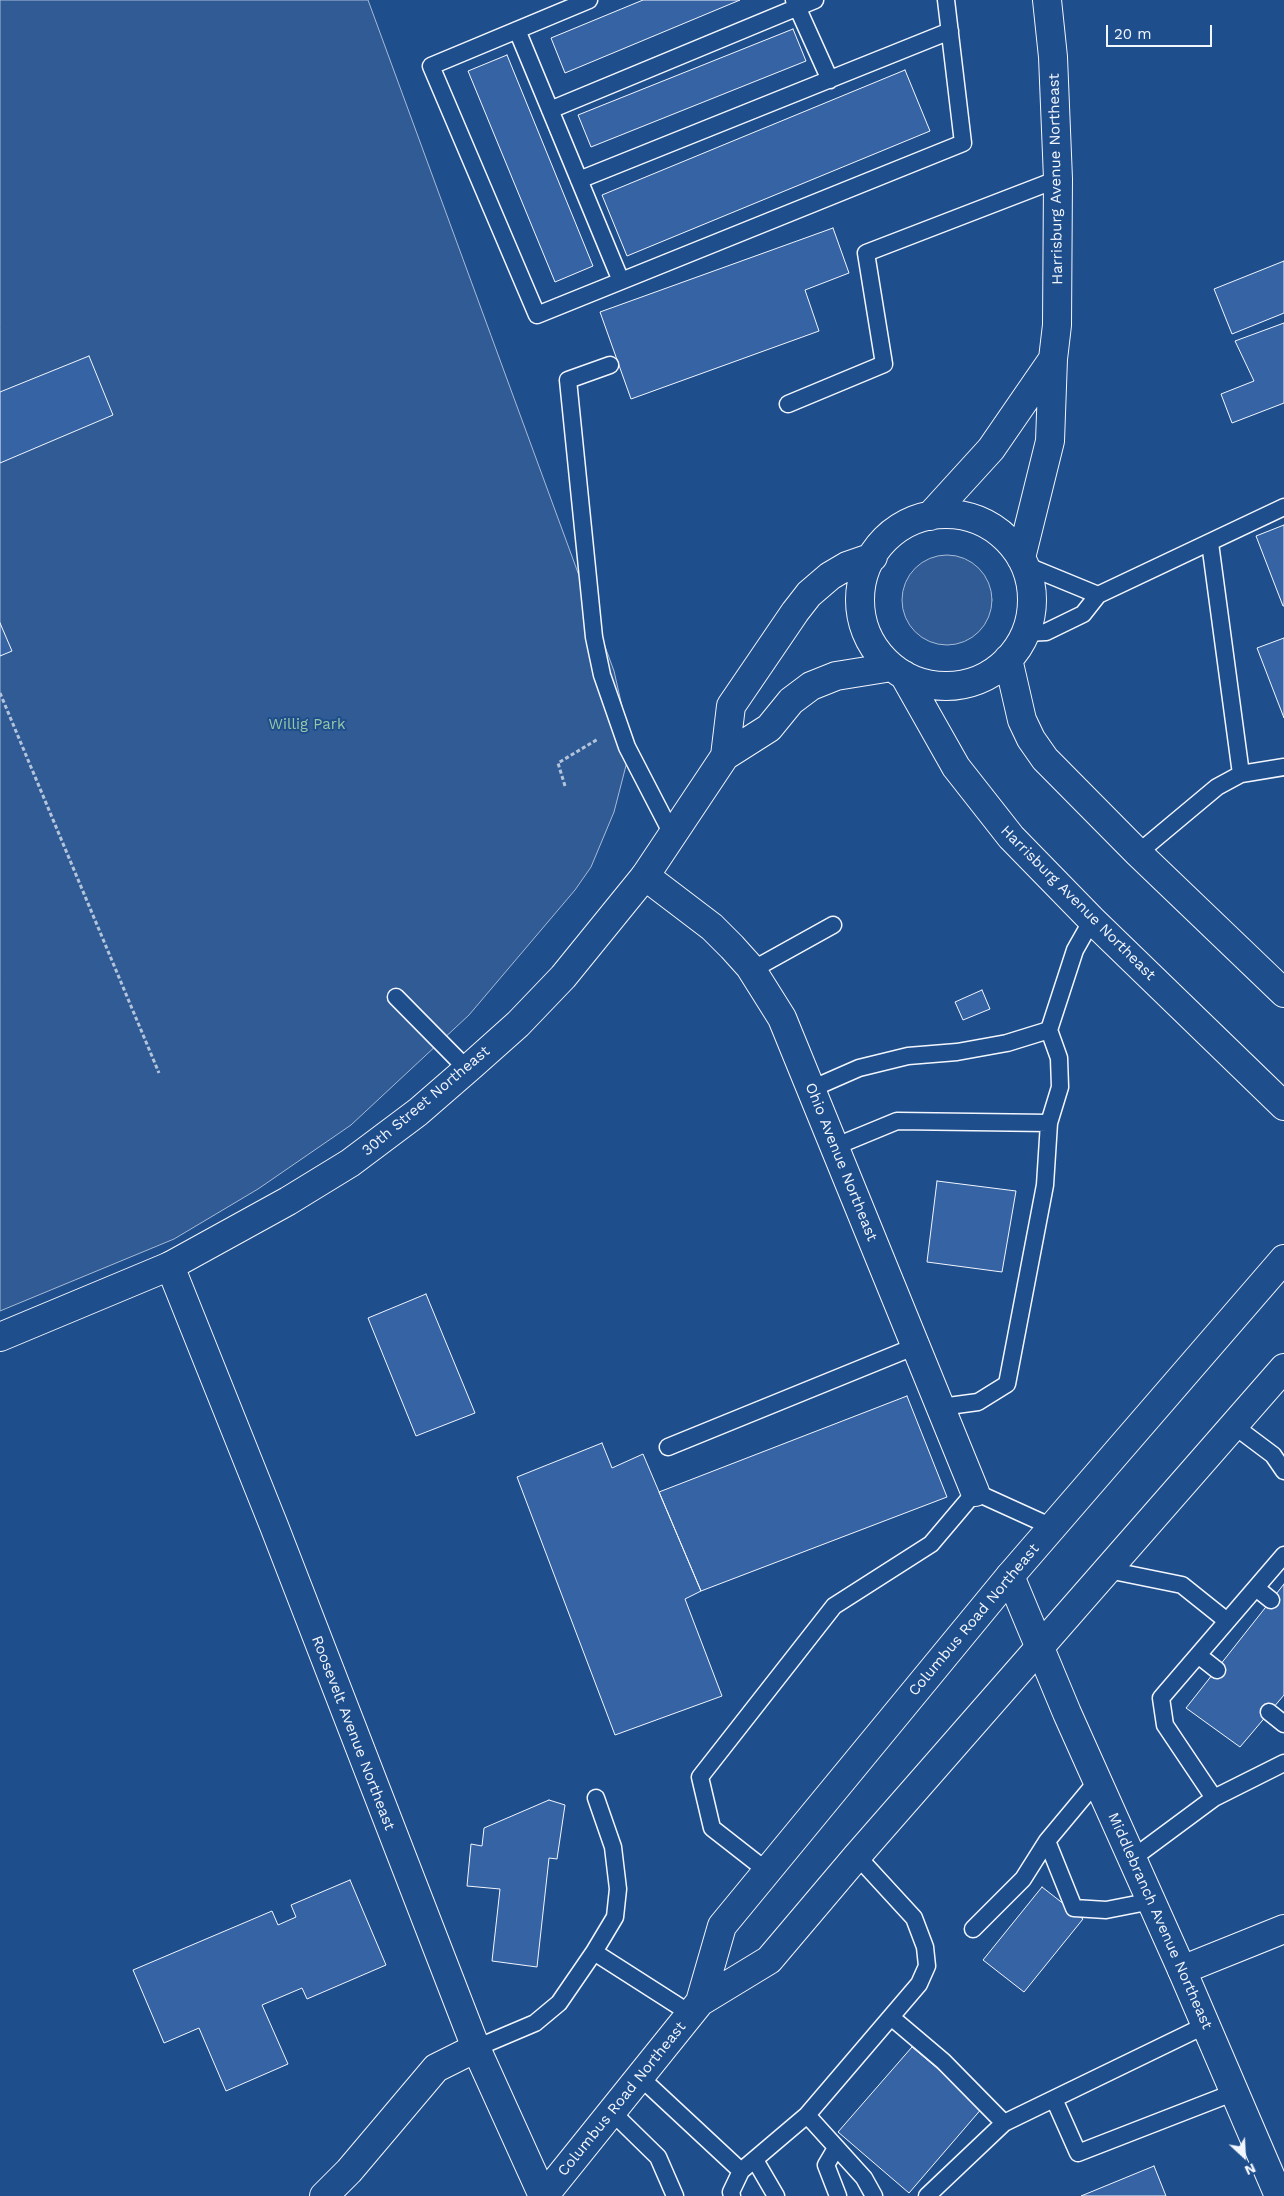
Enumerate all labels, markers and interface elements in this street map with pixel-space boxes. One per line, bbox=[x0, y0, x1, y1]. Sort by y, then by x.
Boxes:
scale bar bbox=[1109, 15, 1215, 47]
text: 20 m bbox=[1114, 25, 1152, 43]
street label: Harrisburg Avenue Northeast bbox=[1045, 73, 1067, 285]
park label: Willig Park bbox=[269, 716, 345, 734]
street label: Harrisburg Avenue Northeast bbox=[997, 822, 1159, 984]
street label: 30th Street Northeast bbox=[358, 1042, 494, 1160]
street label: Ohio Avenue Northeast bbox=[801, 1080, 881, 1244]
street label: Columbus Road Northeast bbox=[905, 1540, 1043, 1700]
street label: Roosevelt Avenue Northeast bbox=[308, 1633, 398, 1833]
street label: Middlebranch Avenue Northeast bbox=[1104, 1810, 1216, 2032]
street label: Columbus Road Northeast bbox=[554, 2018, 690, 2180]
north arrow bbox=[1219, 2131, 1269, 2181]
text: N bbox=[1242, 2160, 1258, 2179]

